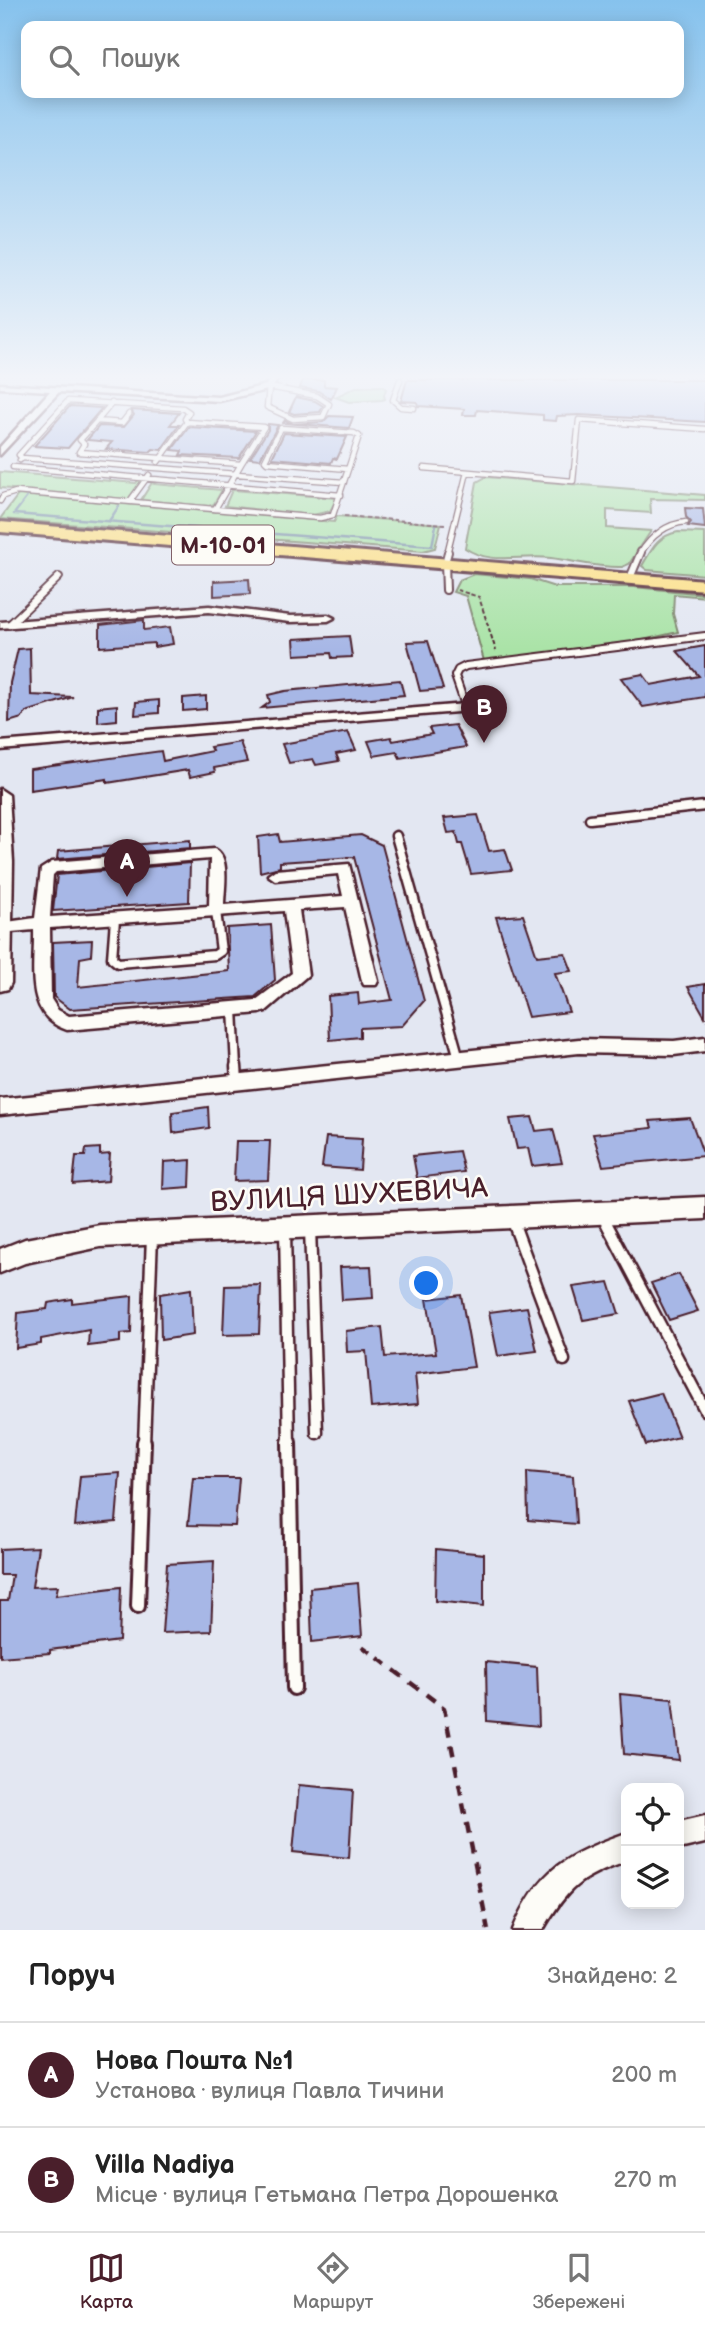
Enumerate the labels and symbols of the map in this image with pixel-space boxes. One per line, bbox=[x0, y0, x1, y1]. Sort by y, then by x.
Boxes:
road number: М-10-01 bbox=[172, 526, 274, 565]
pin: B bbox=[461, 685, 507, 743]
pin: A bbox=[104, 839, 150, 897]
street label: ВУЛИЦЯ ШУХЕВИЧА bbox=[209, 1172, 490, 1219]
your location bbox=[409, 1266, 443, 1300]

